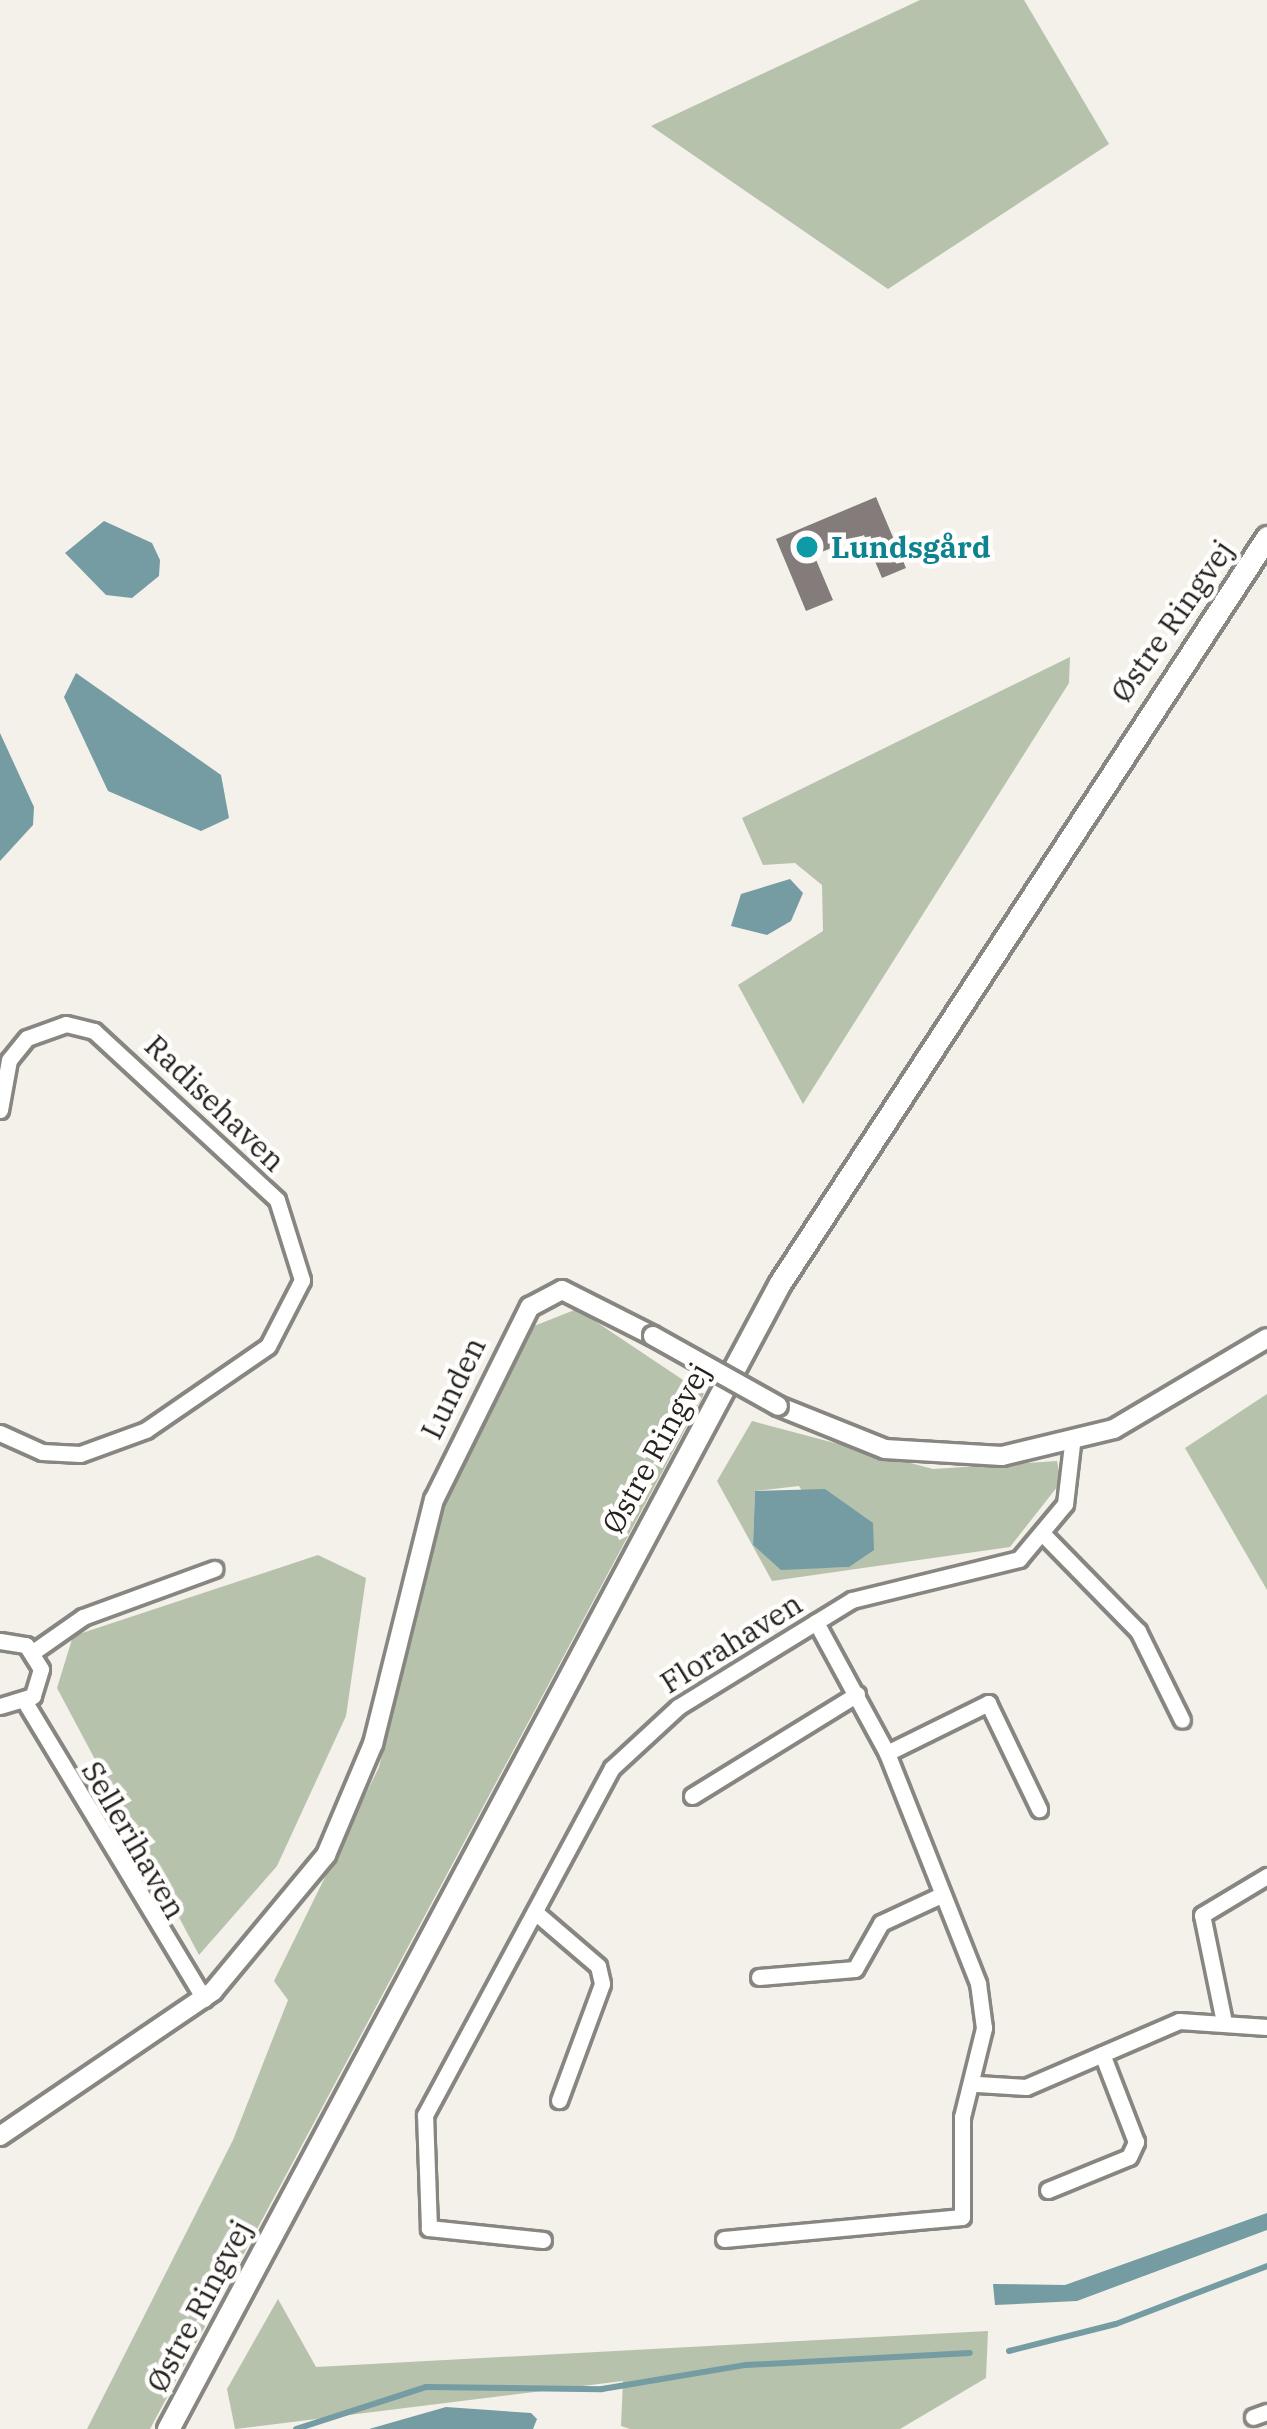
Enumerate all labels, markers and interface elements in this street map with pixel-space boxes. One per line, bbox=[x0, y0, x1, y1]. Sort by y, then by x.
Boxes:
place label: Lundsgård bbox=[831, 529, 991, 565]
street label: Østre Ringvej bbox=[1103, 533, 1241, 709]
marker: Lundsgård bbox=[794, 534, 820, 560]
street label: Radisehaven bbox=[138, 1027, 292, 1179]
street label: Lunden bbox=[413, 1331, 493, 1445]
street label: Østre Ringvej bbox=[594, 1357, 718, 1539]
street label: Florahaven bbox=[654, 1585, 808, 1701]
street label: Sellerihaven bbox=[74, 1755, 194, 1925]
street label: Østre Ringvej bbox=[139, 2214, 259, 2398]

